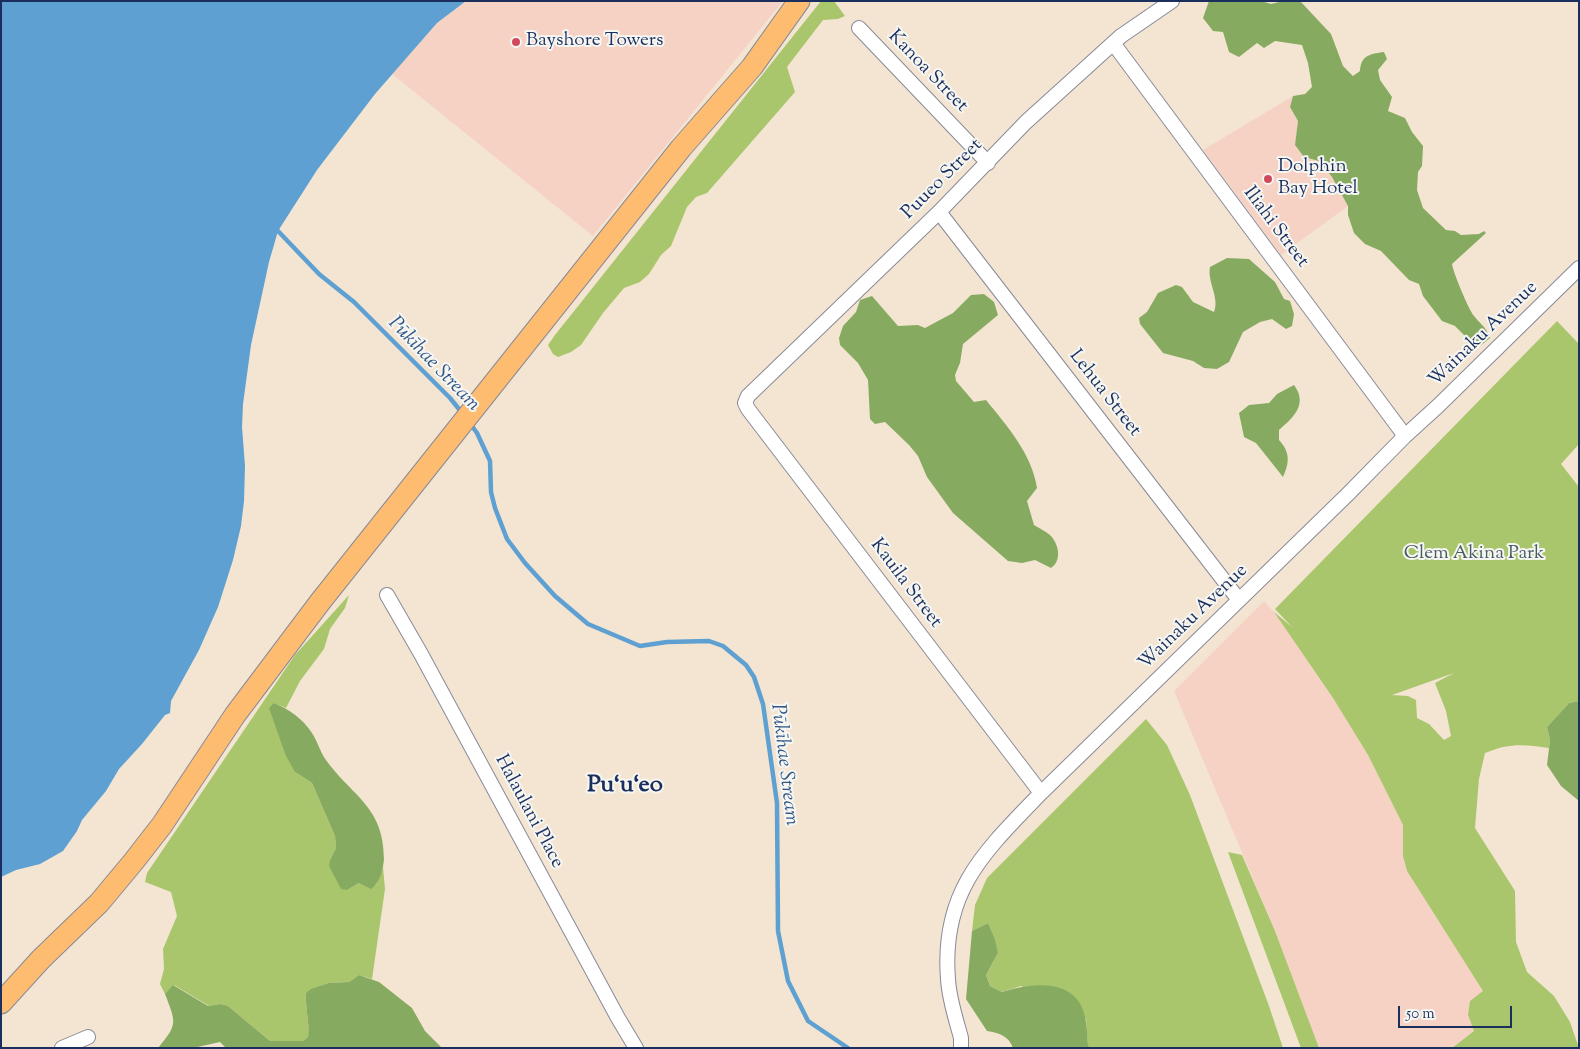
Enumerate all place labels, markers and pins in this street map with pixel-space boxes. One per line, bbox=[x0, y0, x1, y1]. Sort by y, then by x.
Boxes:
place label: Bayshore Towers bbox=[526, 31, 663, 53]
marker: Bayshore Towers bbox=[510, 36, 522, 48]
place label: Dolphin Bay Hotel bbox=[1278, 157, 1358, 201]
marker: Dolphin Bay Hotel bbox=[1262, 173, 1274, 185]

